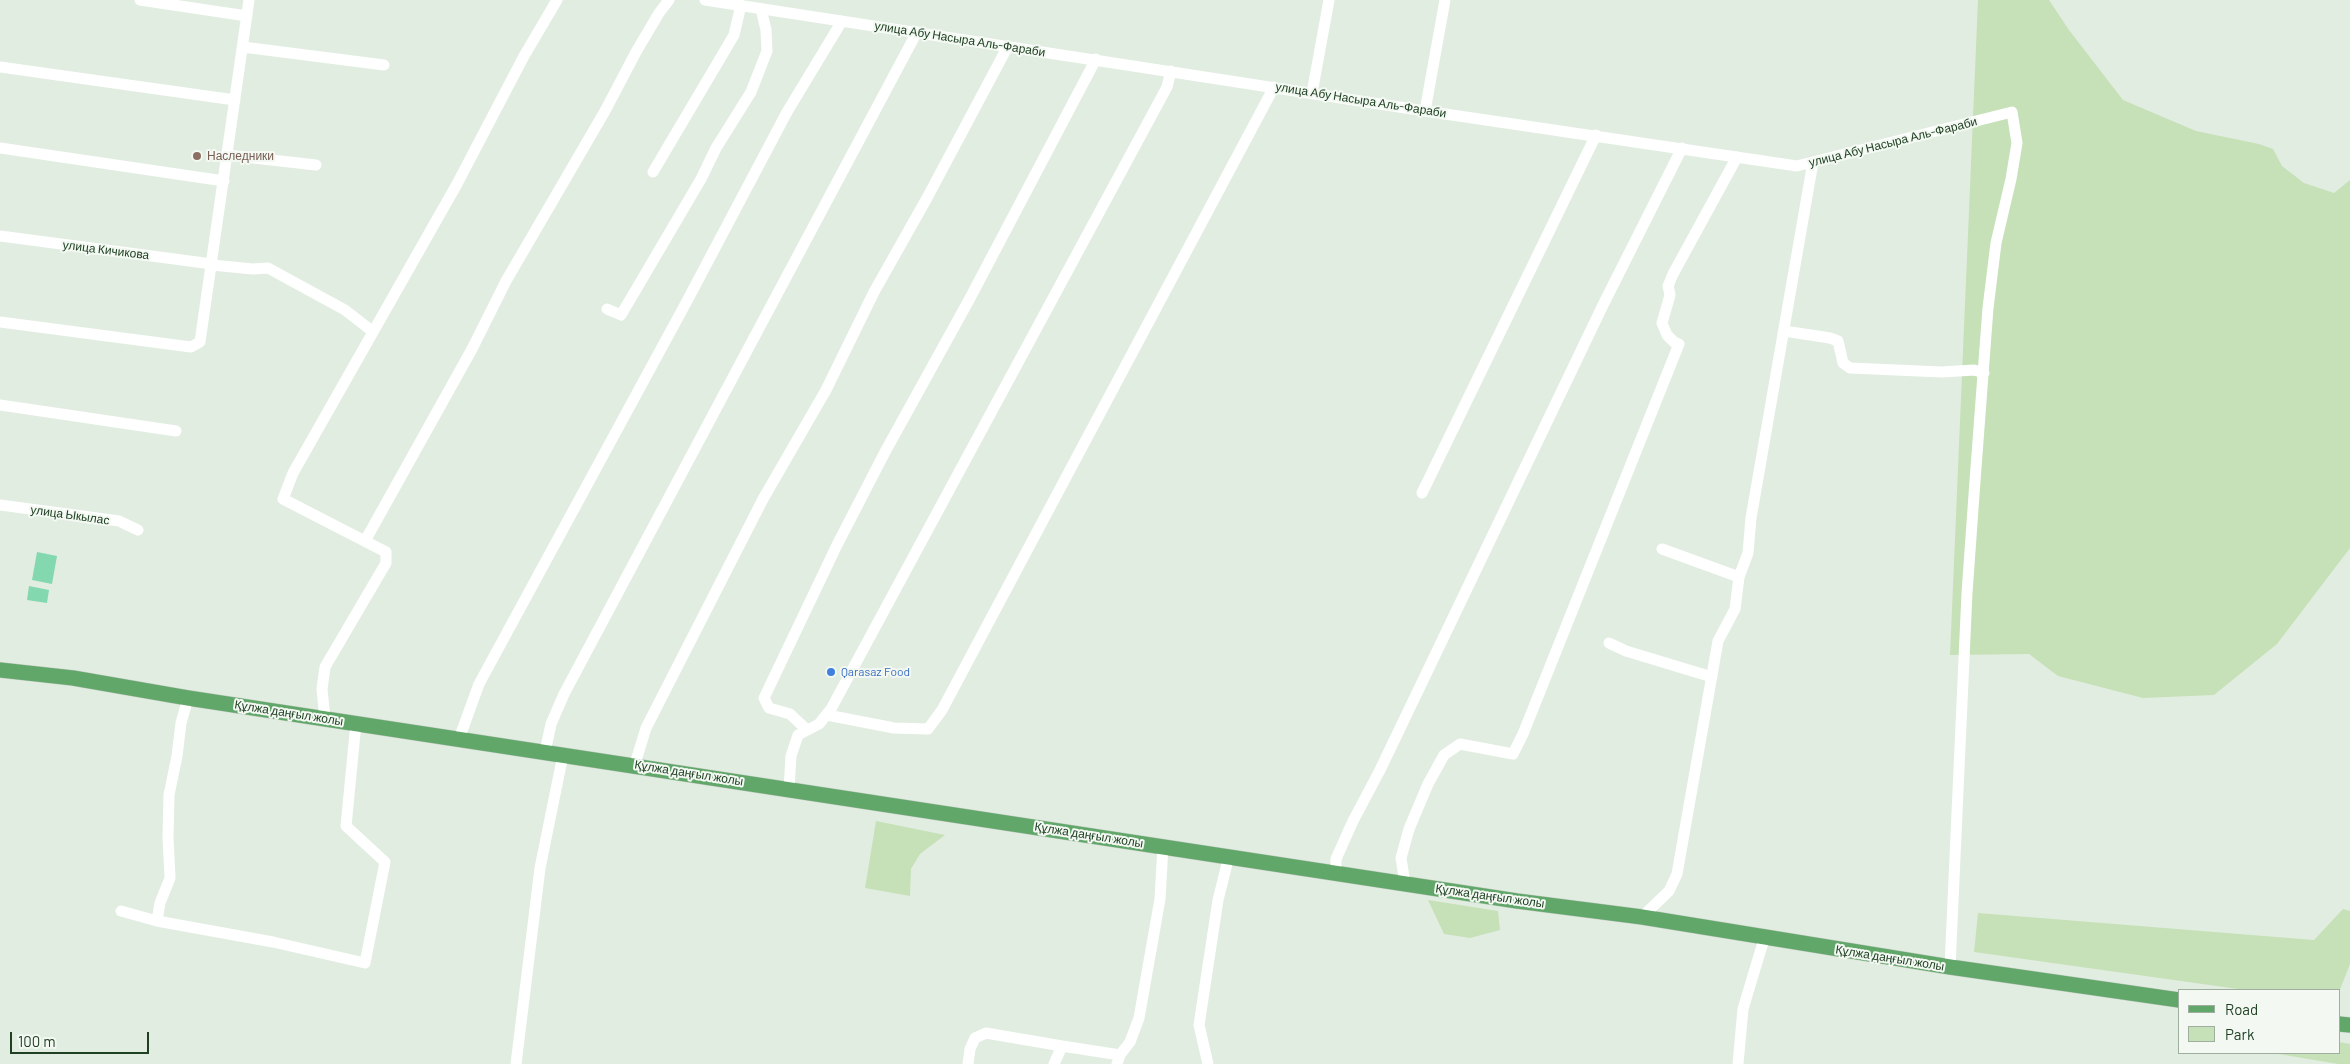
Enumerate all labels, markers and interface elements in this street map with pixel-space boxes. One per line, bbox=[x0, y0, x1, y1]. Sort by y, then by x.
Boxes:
street label: улица Абу Насыра Аль-Фараби bbox=[874, 18, 1046, 60]
street label: улица Абу Насыра Аль-Фараби bbox=[1275, 79, 1447, 121]
street label: улица Абу Насыра Аль-Фараби bbox=[1807, 114, 1979, 170]
place label: Наследники bbox=[207, 149, 274, 163]
marker: Наследники bbox=[191, 150, 203, 162]
street label: улица Кичикова bbox=[62, 238, 150, 262]
street label: улица Ыкылас bbox=[30, 502, 110, 528]
place label: Qarasaz Food bbox=[841, 665, 910, 679]
marker: Qarasaz Food bbox=[825, 666, 837, 678]
street label: Құлжа даңғыл жолы bbox=[234, 697, 344, 729]
street label: Құлжа даңғыл жолы bbox=[634, 757, 744, 789]
street label: Құлжа даңғыл жолы bbox=[1034, 819, 1144, 851]
street label: Құлжа даңғыл жолы bbox=[1435, 881, 1545, 911]
street label: Құлжа даңғыл жолы bbox=[1835, 942, 1945, 974]
legend bbox=[2178, 989, 2340, 1054]
text: Road bbox=[2225, 1000, 2258, 1018]
scale bar bbox=[12, 1022, 151, 1054]
text: Park bbox=[2225, 1025, 2254, 1043]
text: 100 m bbox=[18, 1032, 56, 1050]

